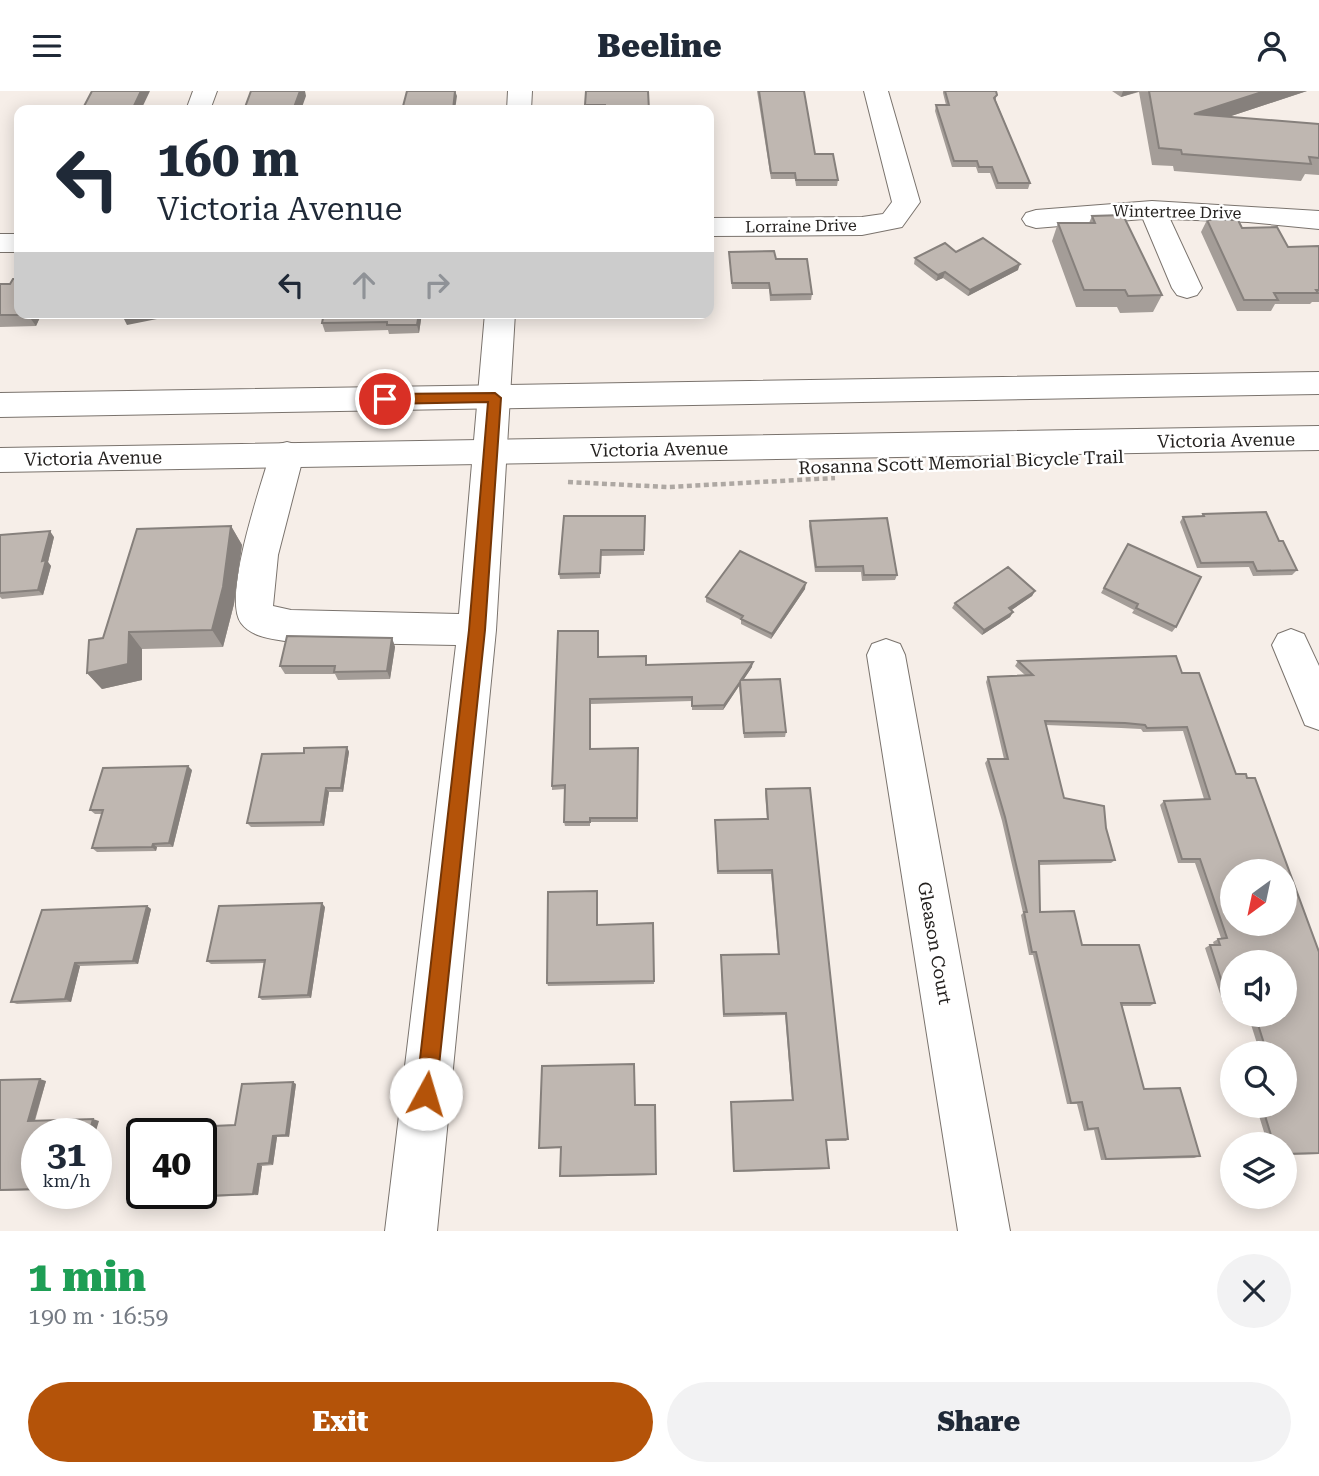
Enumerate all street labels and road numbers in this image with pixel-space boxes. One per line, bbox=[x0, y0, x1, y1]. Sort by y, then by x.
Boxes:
street label: Wintertree Drive bbox=[1112, 201, 1242, 223]
street label: Lorraine Drive bbox=[745, 216, 857, 236]
street label: Victoria Avenue bbox=[1157, 428, 1295, 452]
street label: Victoria Avenue bbox=[590, 437, 728, 461]
street label: Victoria Avenue bbox=[24, 446, 162, 470]
street label: Rosanna Scott Memorial Bicycle Trail bbox=[798, 446, 1124, 478]
street label: Gleason Court bbox=[914, 880, 956, 1006]

